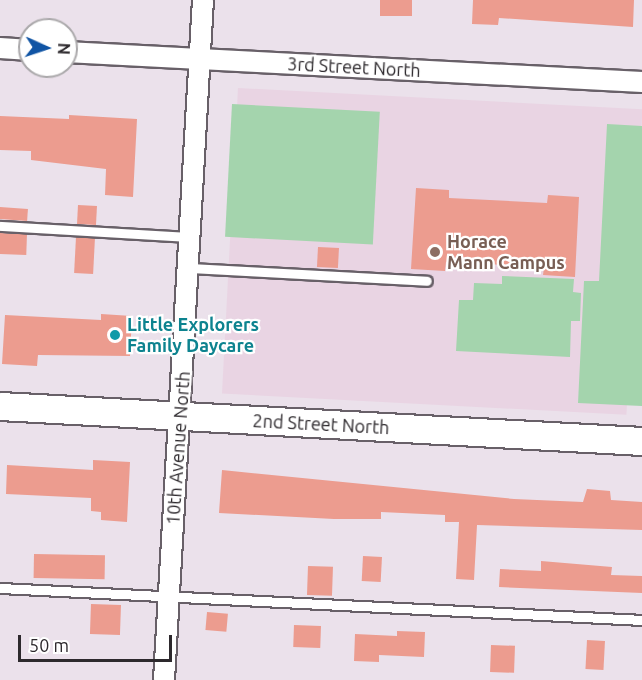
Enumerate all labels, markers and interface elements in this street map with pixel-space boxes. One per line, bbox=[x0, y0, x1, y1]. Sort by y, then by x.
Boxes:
north arrow bbox=[18, 18, 78, 78]
text: N bbox=[55, 42, 73, 55]
street label: 3rd Street North bbox=[287, 53, 421, 81]
place label: Horace Mann Campus bbox=[447, 231, 565, 274]
marker: Horace Mann Campus bbox=[428, 245, 442, 259]
place label: Little Explorers Family Daycare bbox=[127, 314, 259, 356]
marker: Little Explorers Family Daycare bbox=[108, 328, 122, 342]
street label: 10th Avenue North bbox=[162, 370, 194, 526]
street label: 2nd Street North bbox=[252, 410, 390, 438]
scale bar bbox=[21, 623, 176, 661]
text: 50 m bbox=[29, 635, 69, 655]

